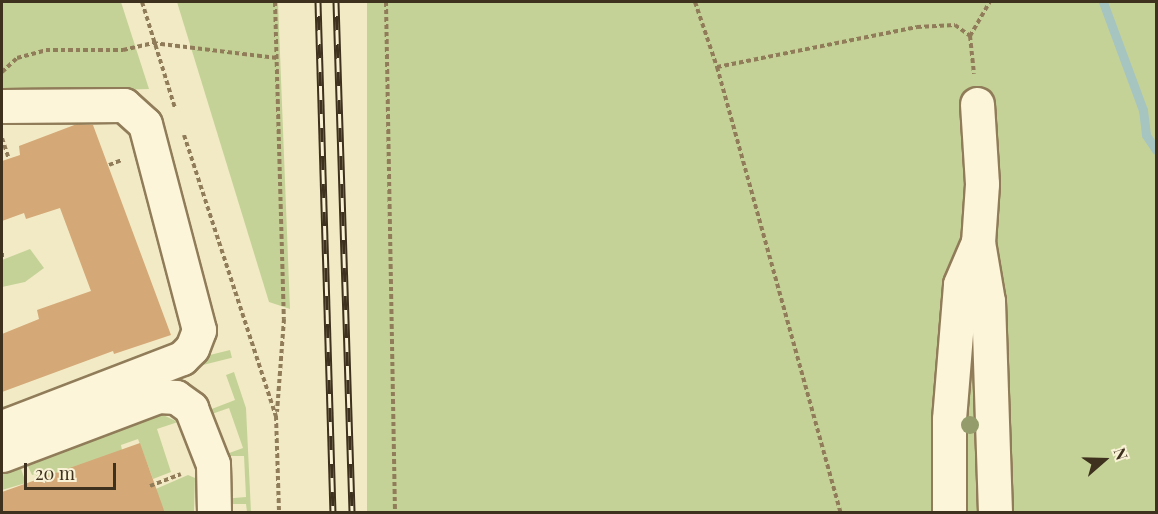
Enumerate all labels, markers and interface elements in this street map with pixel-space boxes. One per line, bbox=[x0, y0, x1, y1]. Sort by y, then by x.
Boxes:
north arrow bbox=[1074, 430, 1134, 490]
text: N bbox=[1110, 445, 1133, 463]
scale bar bbox=[27, 451, 118, 489]
text: 20 m bbox=[35, 461, 75, 485]

